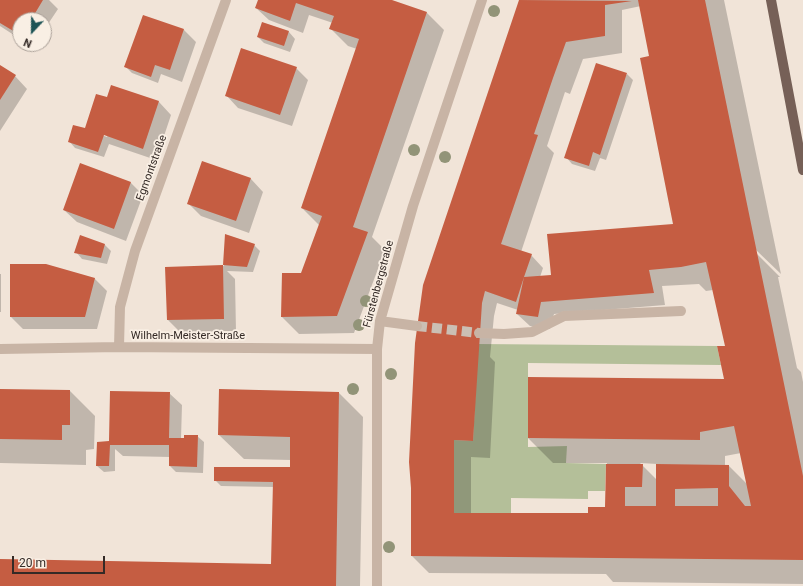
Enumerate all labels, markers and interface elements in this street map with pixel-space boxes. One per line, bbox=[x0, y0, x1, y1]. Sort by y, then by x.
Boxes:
north arrow bbox=[12, 12, 52, 52]
text: N bbox=[22, 35, 34, 50]
street label: Egmontstraße bbox=[134, 133, 170, 203]
street label: Fürstenbergstraße bbox=[361, 239, 397, 329]
street label: Wilhelm-Meister-Straße bbox=[131, 329, 245, 343]
scale bar bbox=[14, 548, 107, 574]
text: 20 m bbox=[19, 556, 46, 570]

